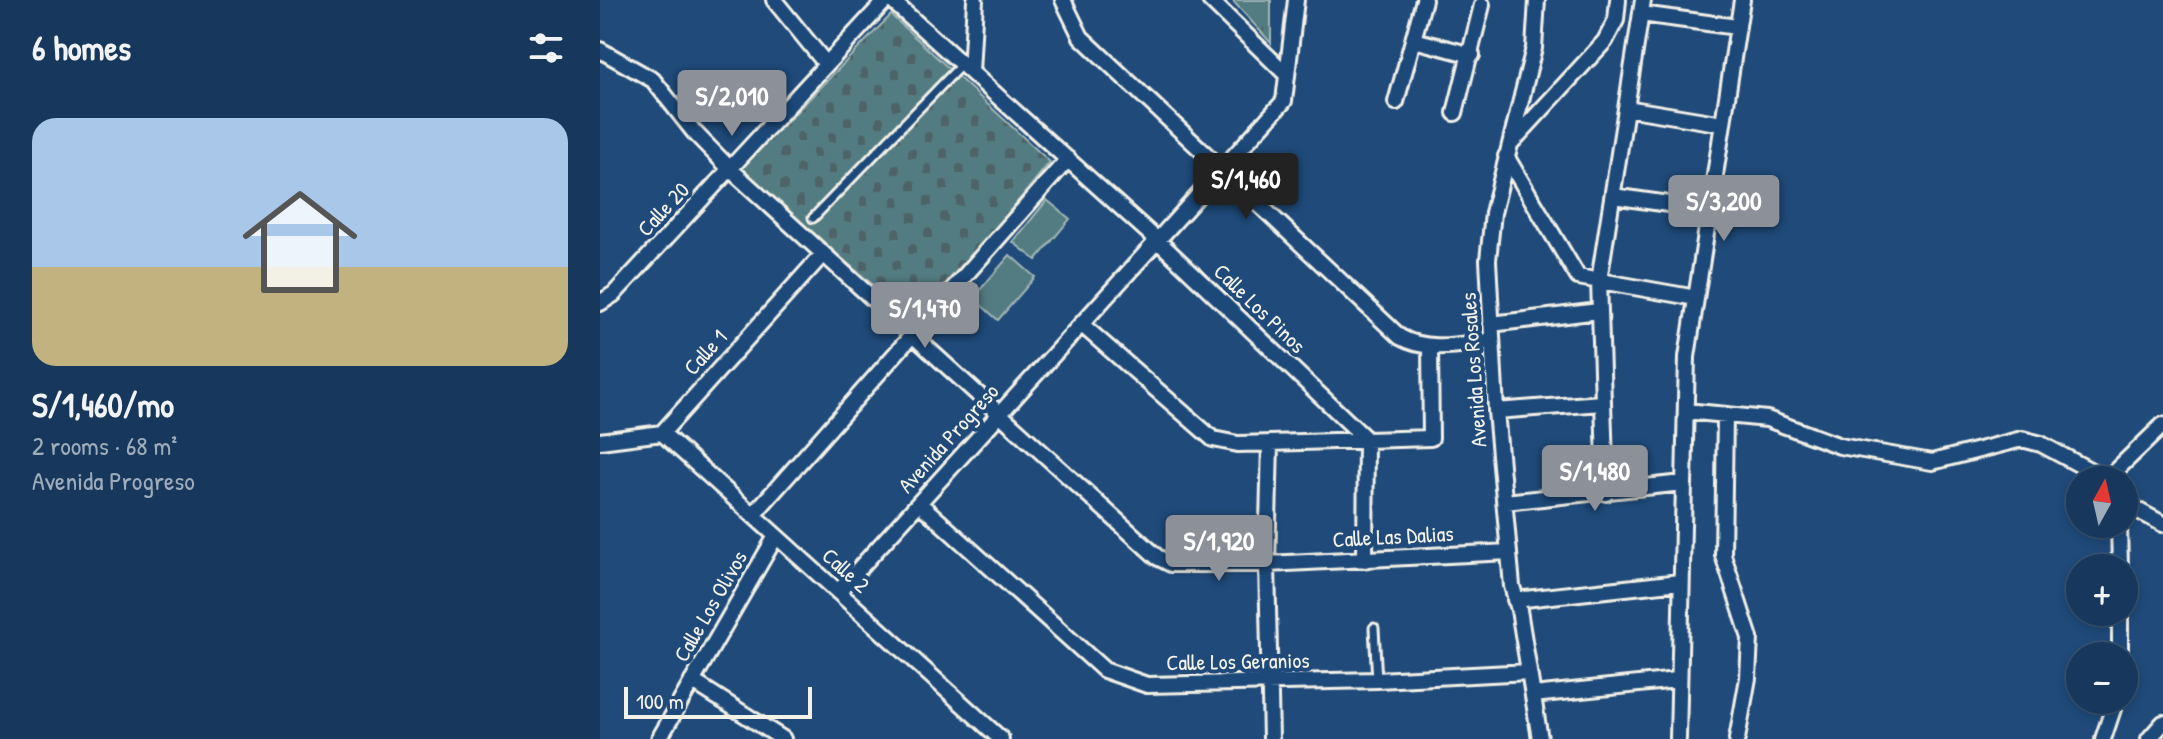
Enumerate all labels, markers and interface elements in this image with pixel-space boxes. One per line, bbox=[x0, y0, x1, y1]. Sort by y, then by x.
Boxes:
text: 6 homes bbox=[32, 25, 131, 71]
icon: filters bbox=[524, 26, 568, 70]
pin: S/2,010 bbox=[658, 70, 806, 138]
text: S/2,010 bbox=[695, 78, 769, 113]
pin: S/1,460 bbox=[1172, 153, 1320, 221]
text: S/1,460 bbox=[1211, 161, 1281, 196]
icon: home bbox=[228, 170, 372, 314]
street label: Calle 20 bbox=[630, 175, 696, 243]
pin: S/3,200 bbox=[1650, 175, 1798, 243]
text: S/3,200 bbox=[1686, 183, 1762, 218]
street label: Calle Los Pinos bbox=[1207, 256, 1313, 360]
pin: S/1,470 bbox=[851, 282, 999, 350]
text: S/1,470 bbox=[889, 290, 961, 325]
street label: Avenida Los Rosales bbox=[1453, 292, 1493, 448]
street label: Calle 1 bbox=[676, 323, 734, 381]
street label: Avenida Progreso bbox=[891, 377, 1005, 499]
text: S/1,460/mo bbox=[32, 382, 174, 428]
text: 2 rooms · 68 m² bbox=[32, 428, 177, 463]
pin: S/1,480 bbox=[1521, 445, 1669, 513]
text: S/1,480 bbox=[1560, 453, 1630, 488]
text: Avenida Progreso bbox=[32, 463, 195, 498]
north arrow bbox=[2066, 466, 2138, 538]
map controls bbox=[2066, 466, 2138, 714]
pin: S/1,920 bbox=[1145, 515, 1293, 583]
street label: Calle Las Dalias bbox=[1332, 518, 1454, 554]
text: S/1,920 bbox=[1184, 523, 1254, 558]
street label: Calle 2 bbox=[816, 541, 877, 600]
street label: Calle Los Olivos bbox=[666, 545, 754, 667]
button: + bbox=[2066, 554, 2138, 626]
button: − bbox=[2066, 642, 2138, 714]
street label: Calle Los Geranios bbox=[1166, 645, 1310, 677]
scale bar bbox=[624, 683, 812, 719]
text: 100 m bbox=[636, 686, 684, 716]

